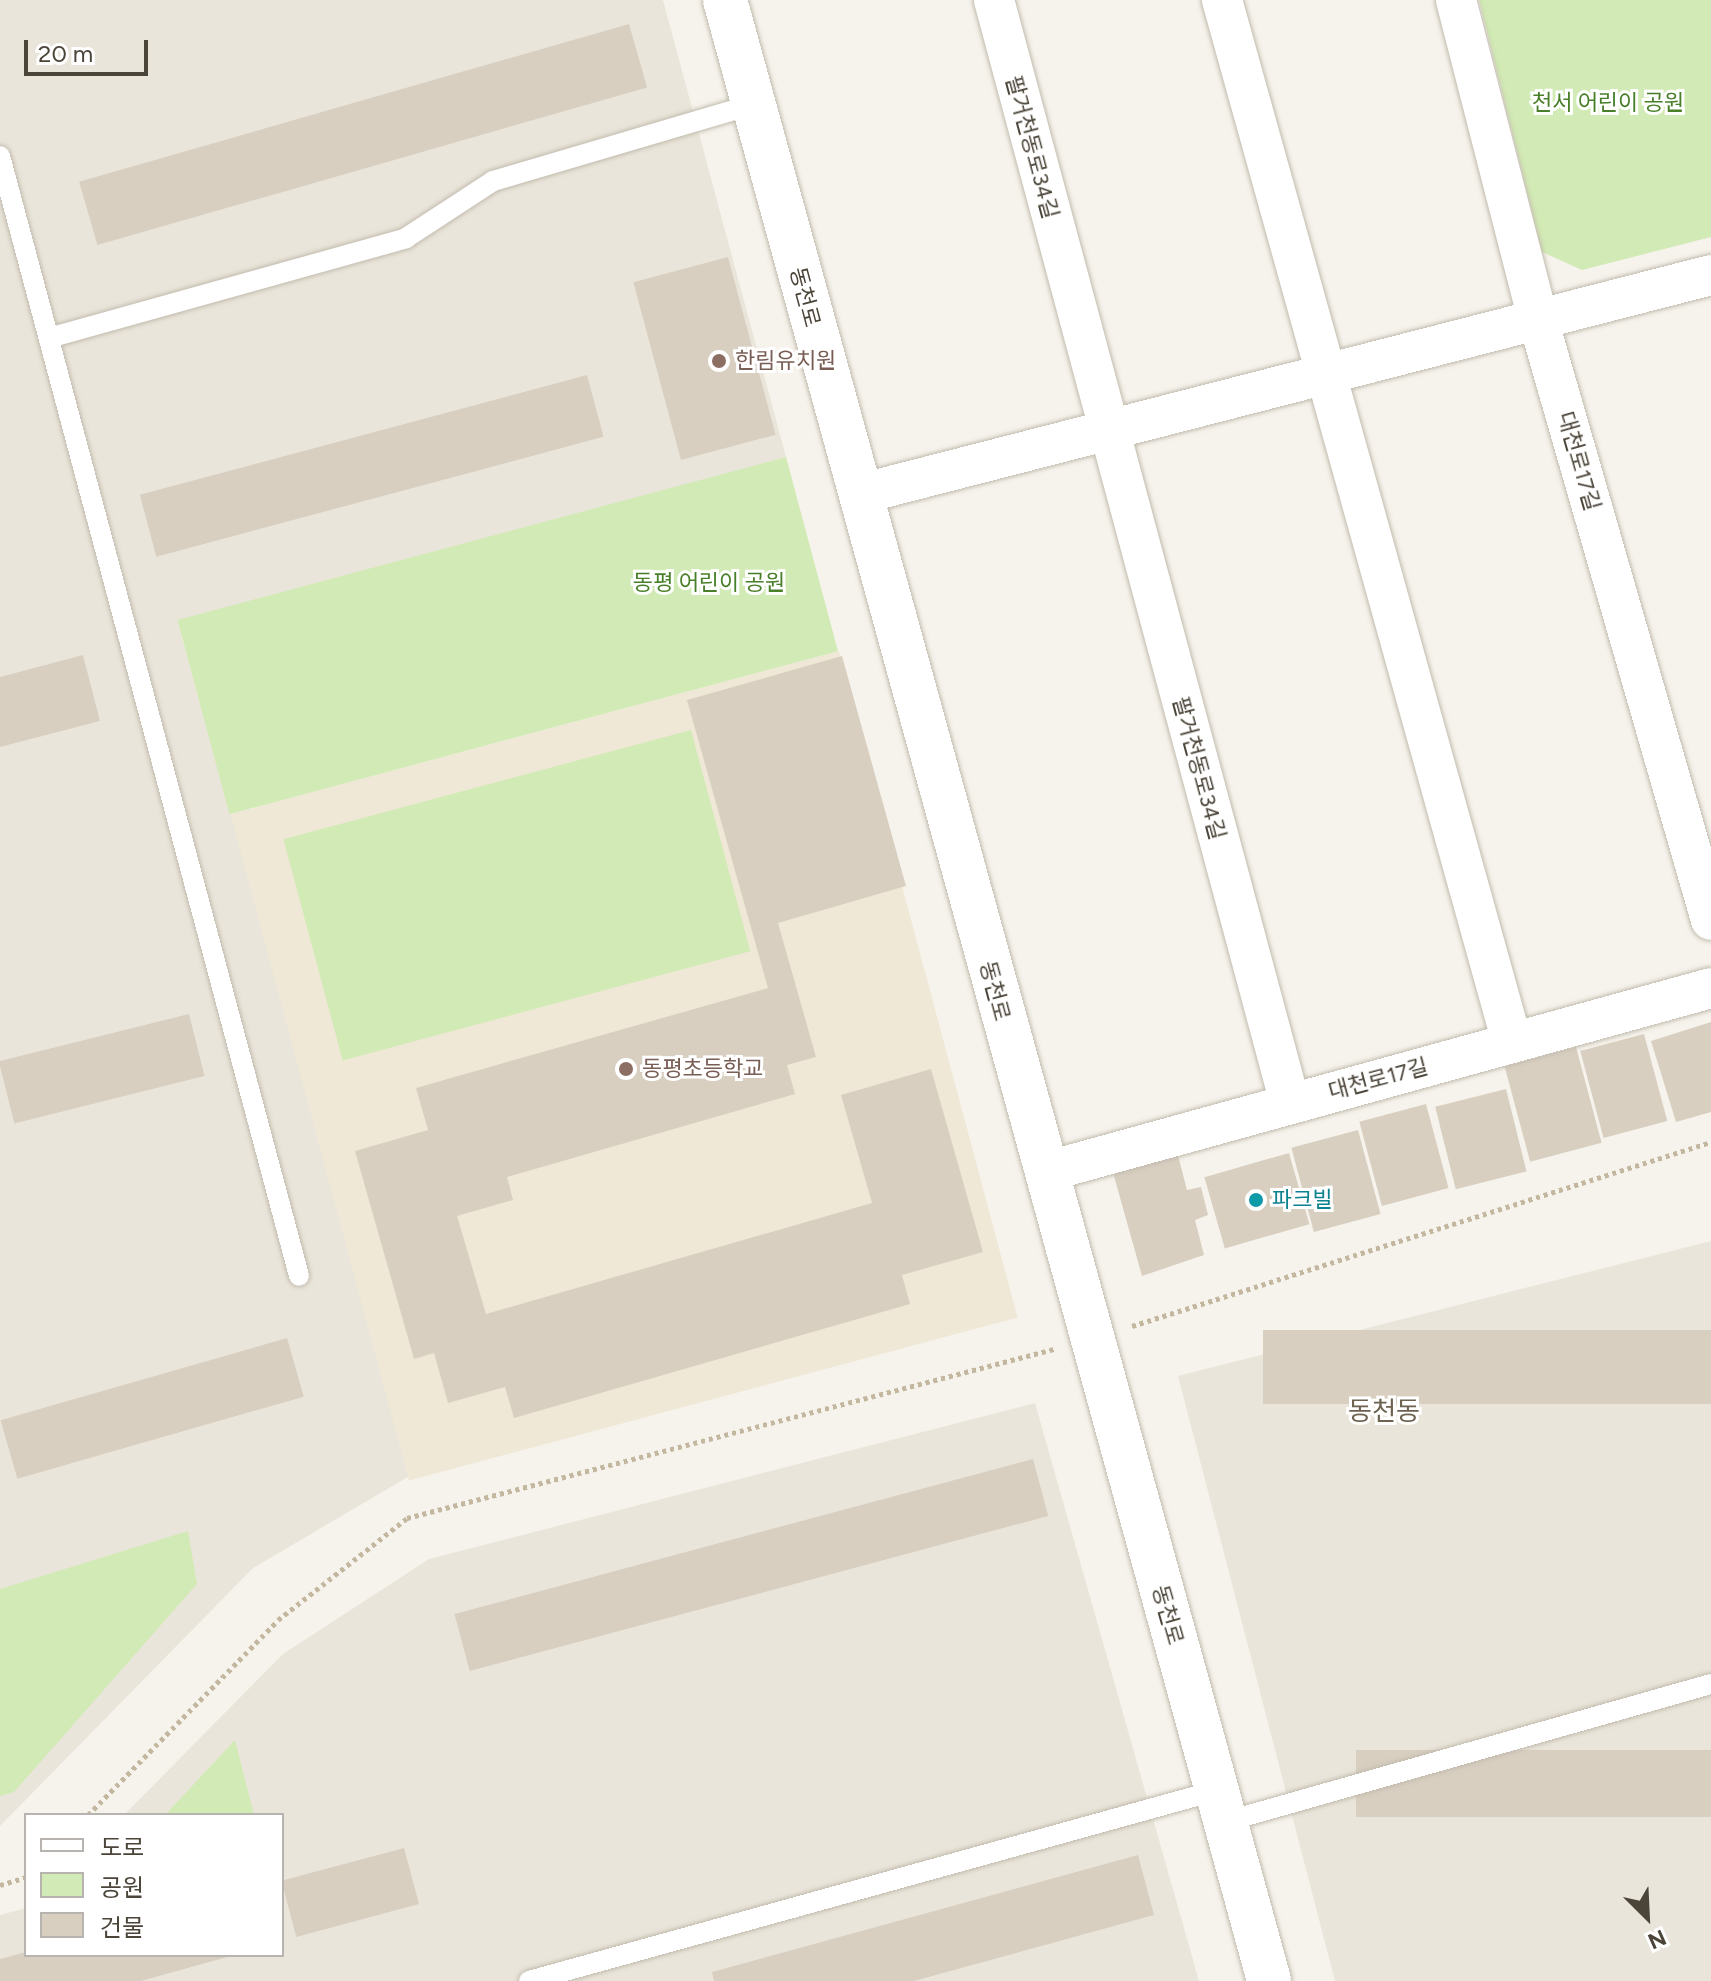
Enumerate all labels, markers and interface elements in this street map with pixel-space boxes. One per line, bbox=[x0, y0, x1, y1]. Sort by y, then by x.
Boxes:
scale bar bbox=[28, 24, 152, 74]
text: 20 m bbox=[38, 39, 93, 68]
street label: 팔거천동로34길 bbox=[1000, 73, 1064, 221]
park label: 천서 어린이 공원 bbox=[1532, 90, 1684, 116]
street label: 동천로 bbox=[784, 264, 826, 330]
place label: 한림유치원 bbox=[735, 348, 836, 374]
marker: 한림유치원 bbox=[710, 352, 728, 370]
street label: 대천로17길 bbox=[1552, 408, 1606, 514]
park label: 동평 어린이 공원 bbox=[633, 570, 785, 596]
street label: 팔거천동로34길 bbox=[1167, 694, 1231, 842]
street label: 동천로 bbox=[974, 958, 1016, 1024]
street label: 대천로17길 bbox=[1325, 1053, 1431, 1105]
place label: 동평초등학교 bbox=[642, 1056, 763, 1082]
marker: 동평초등학교 bbox=[617, 1060, 635, 1078]
place label: 파크빌 bbox=[1272, 1187, 1333, 1213]
marker: 파크빌 bbox=[1247, 1191, 1265, 1209]
district label: 동천동 bbox=[1348, 1396, 1420, 1428]
street label: 동천로 bbox=[1147, 1582, 1189, 1648]
legend bbox=[24, 1813, 284, 1957]
text: 도로 bbox=[100, 1833, 144, 1862]
text: 공원 bbox=[100, 1873, 144, 1902]
north arrow bbox=[1607, 1877, 1687, 1957]
text: 건물 bbox=[100, 1913, 144, 1942]
text: N bbox=[1644, 1924, 1670, 1955]

